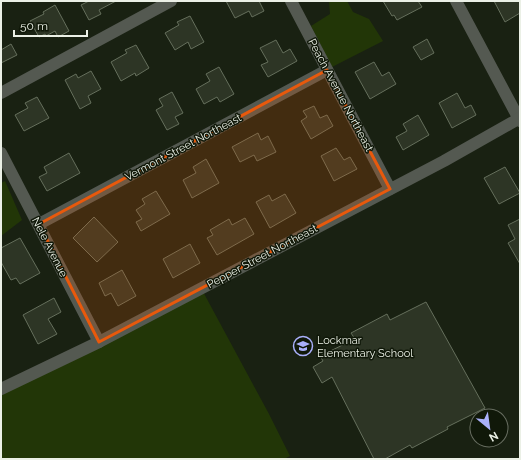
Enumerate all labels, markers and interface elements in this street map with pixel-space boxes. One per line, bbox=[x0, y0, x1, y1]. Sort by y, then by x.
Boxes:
scale bar bbox=[14, 12, 87, 38]
text: 50 m bbox=[20, 19, 48, 33]
street label: Peach Avenue Northeast bbox=[305, 37, 376, 154]
street label: Vermont Street Northeast bbox=[123, 111, 244, 184]
street label: Nele Avenue bbox=[29, 215, 70, 280]
street label: Pepper Street Northeast bbox=[205, 222, 320, 291]
place label: Lockmar Elementary School bbox=[317, 334, 413, 360]
school or university icon: Lockmar Elementary School bbox=[292, 335, 314, 357]
north arrow bbox=[469, 408, 509, 448]
text: N bbox=[487, 429, 500, 444]

